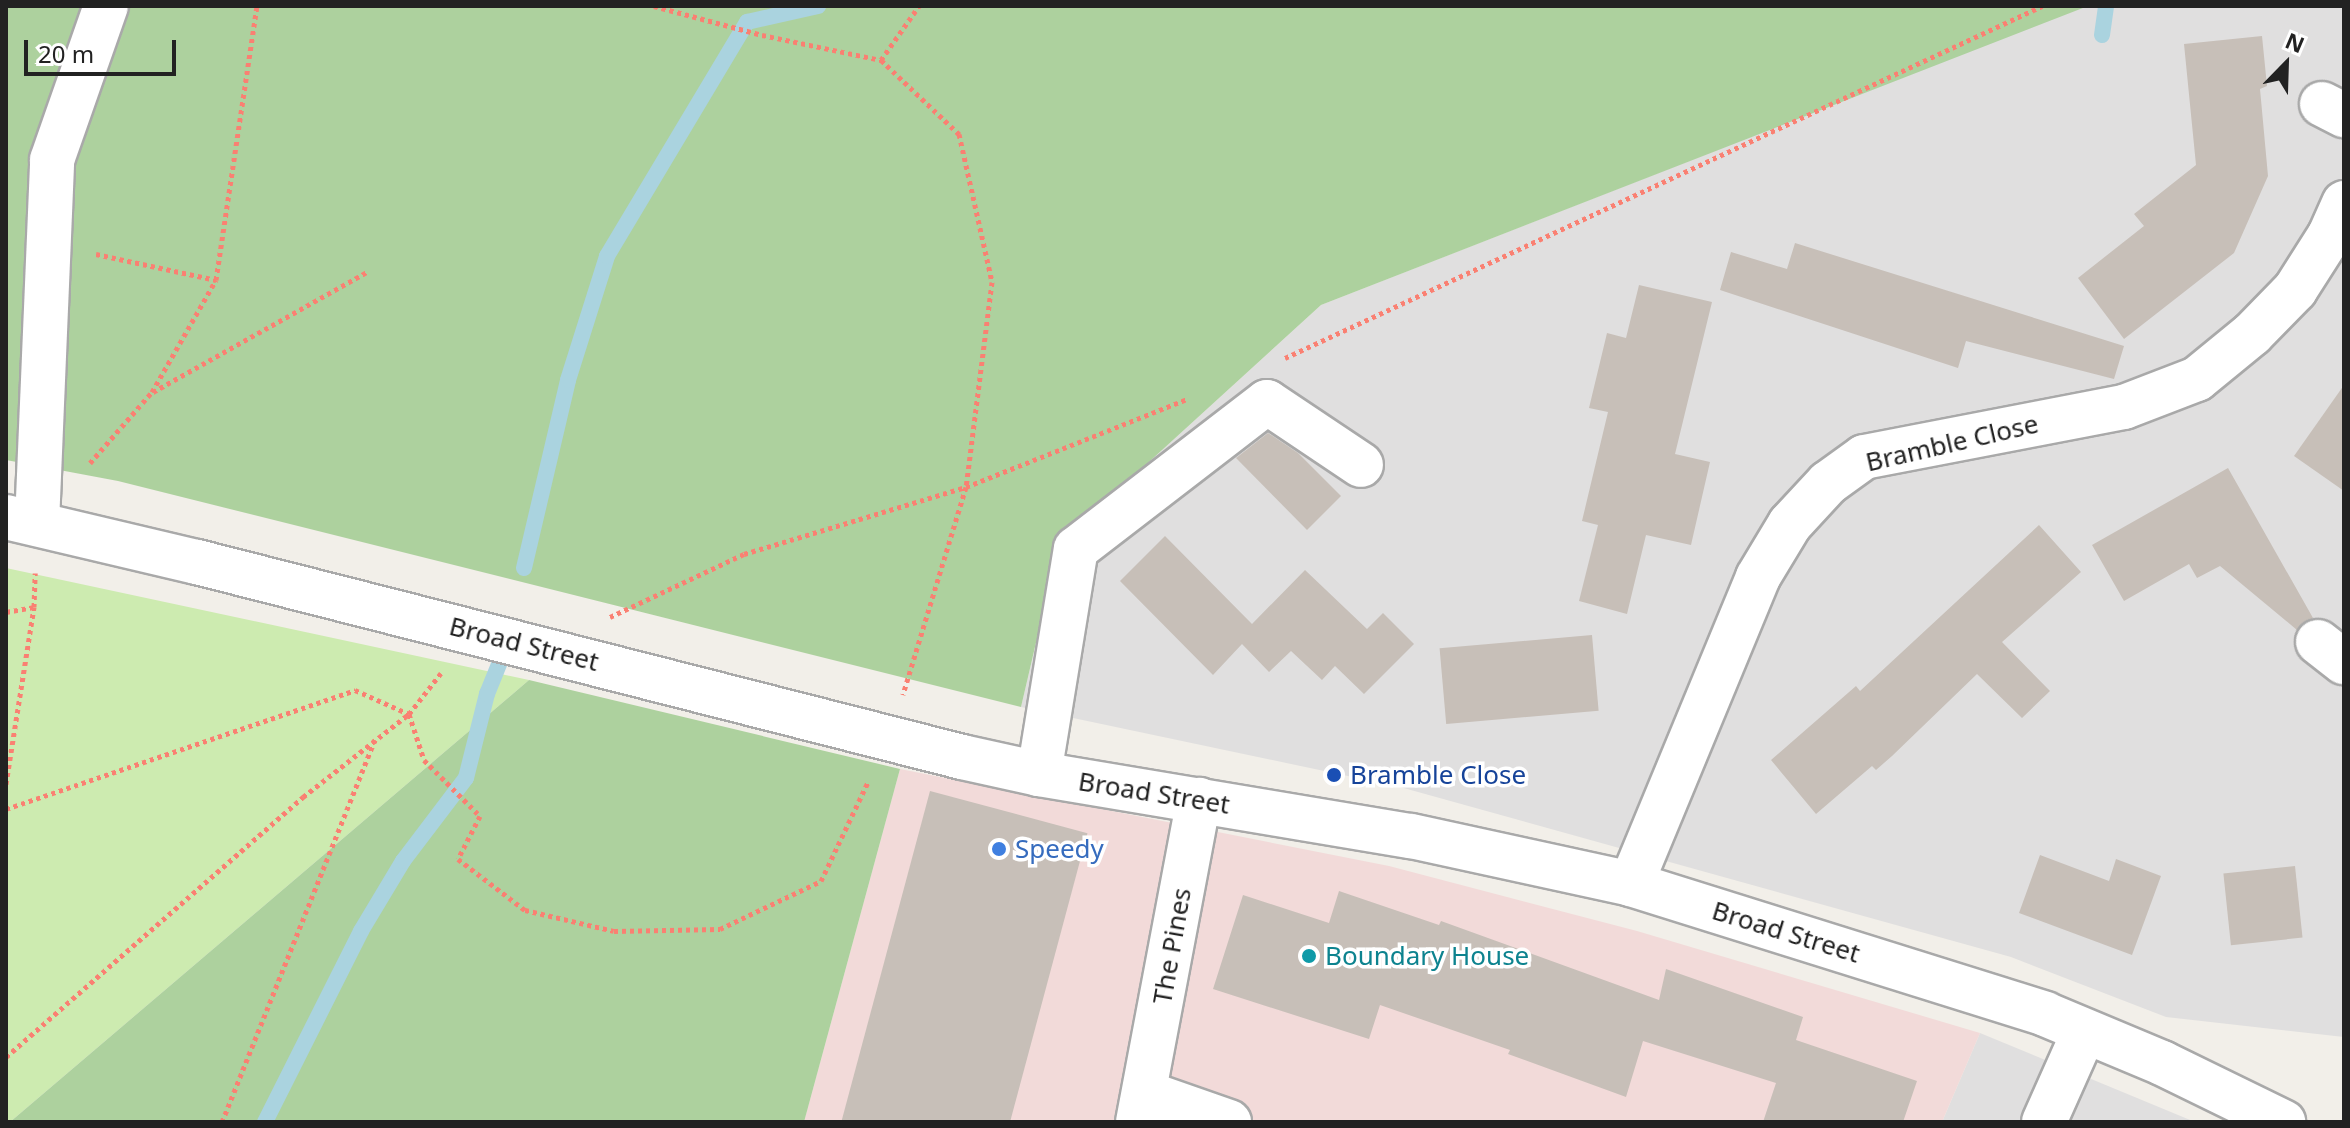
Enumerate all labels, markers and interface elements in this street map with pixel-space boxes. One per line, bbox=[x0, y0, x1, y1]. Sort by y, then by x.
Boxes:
scale bar bbox=[28, 24, 180, 74]
north arrow bbox=[2246, 24, 2326, 104]
text: N bbox=[2281, 25, 2309, 59]
text: 20 m bbox=[38, 37, 94, 70]
street label: Bramble Close bbox=[1863, 408, 2041, 478]
street label: Broad Street bbox=[446, 610, 602, 678]
place label: Bramble Close bbox=[1350, 759, 1526, 791]
street label: Broad Street bbox=[1076, 766, 1232, 820]
marker: Bramble Close bbox=[1325, 766, 1343, 784]
place label: Speedy bbox=[1015, 833, 1104, 865]
marker: Speedy bbox=[990, 840, 1008, 858]
street label: The Pines bbox=[1146, 885, 1198, 1007]
street label: Broad Street bbox=[1708, 895, 1864, 969]
place label: Boundary House bbox=[1325, 940, 1529, 972]
marker: Boundary House bbox=[1300, 947, 1318, 965]

